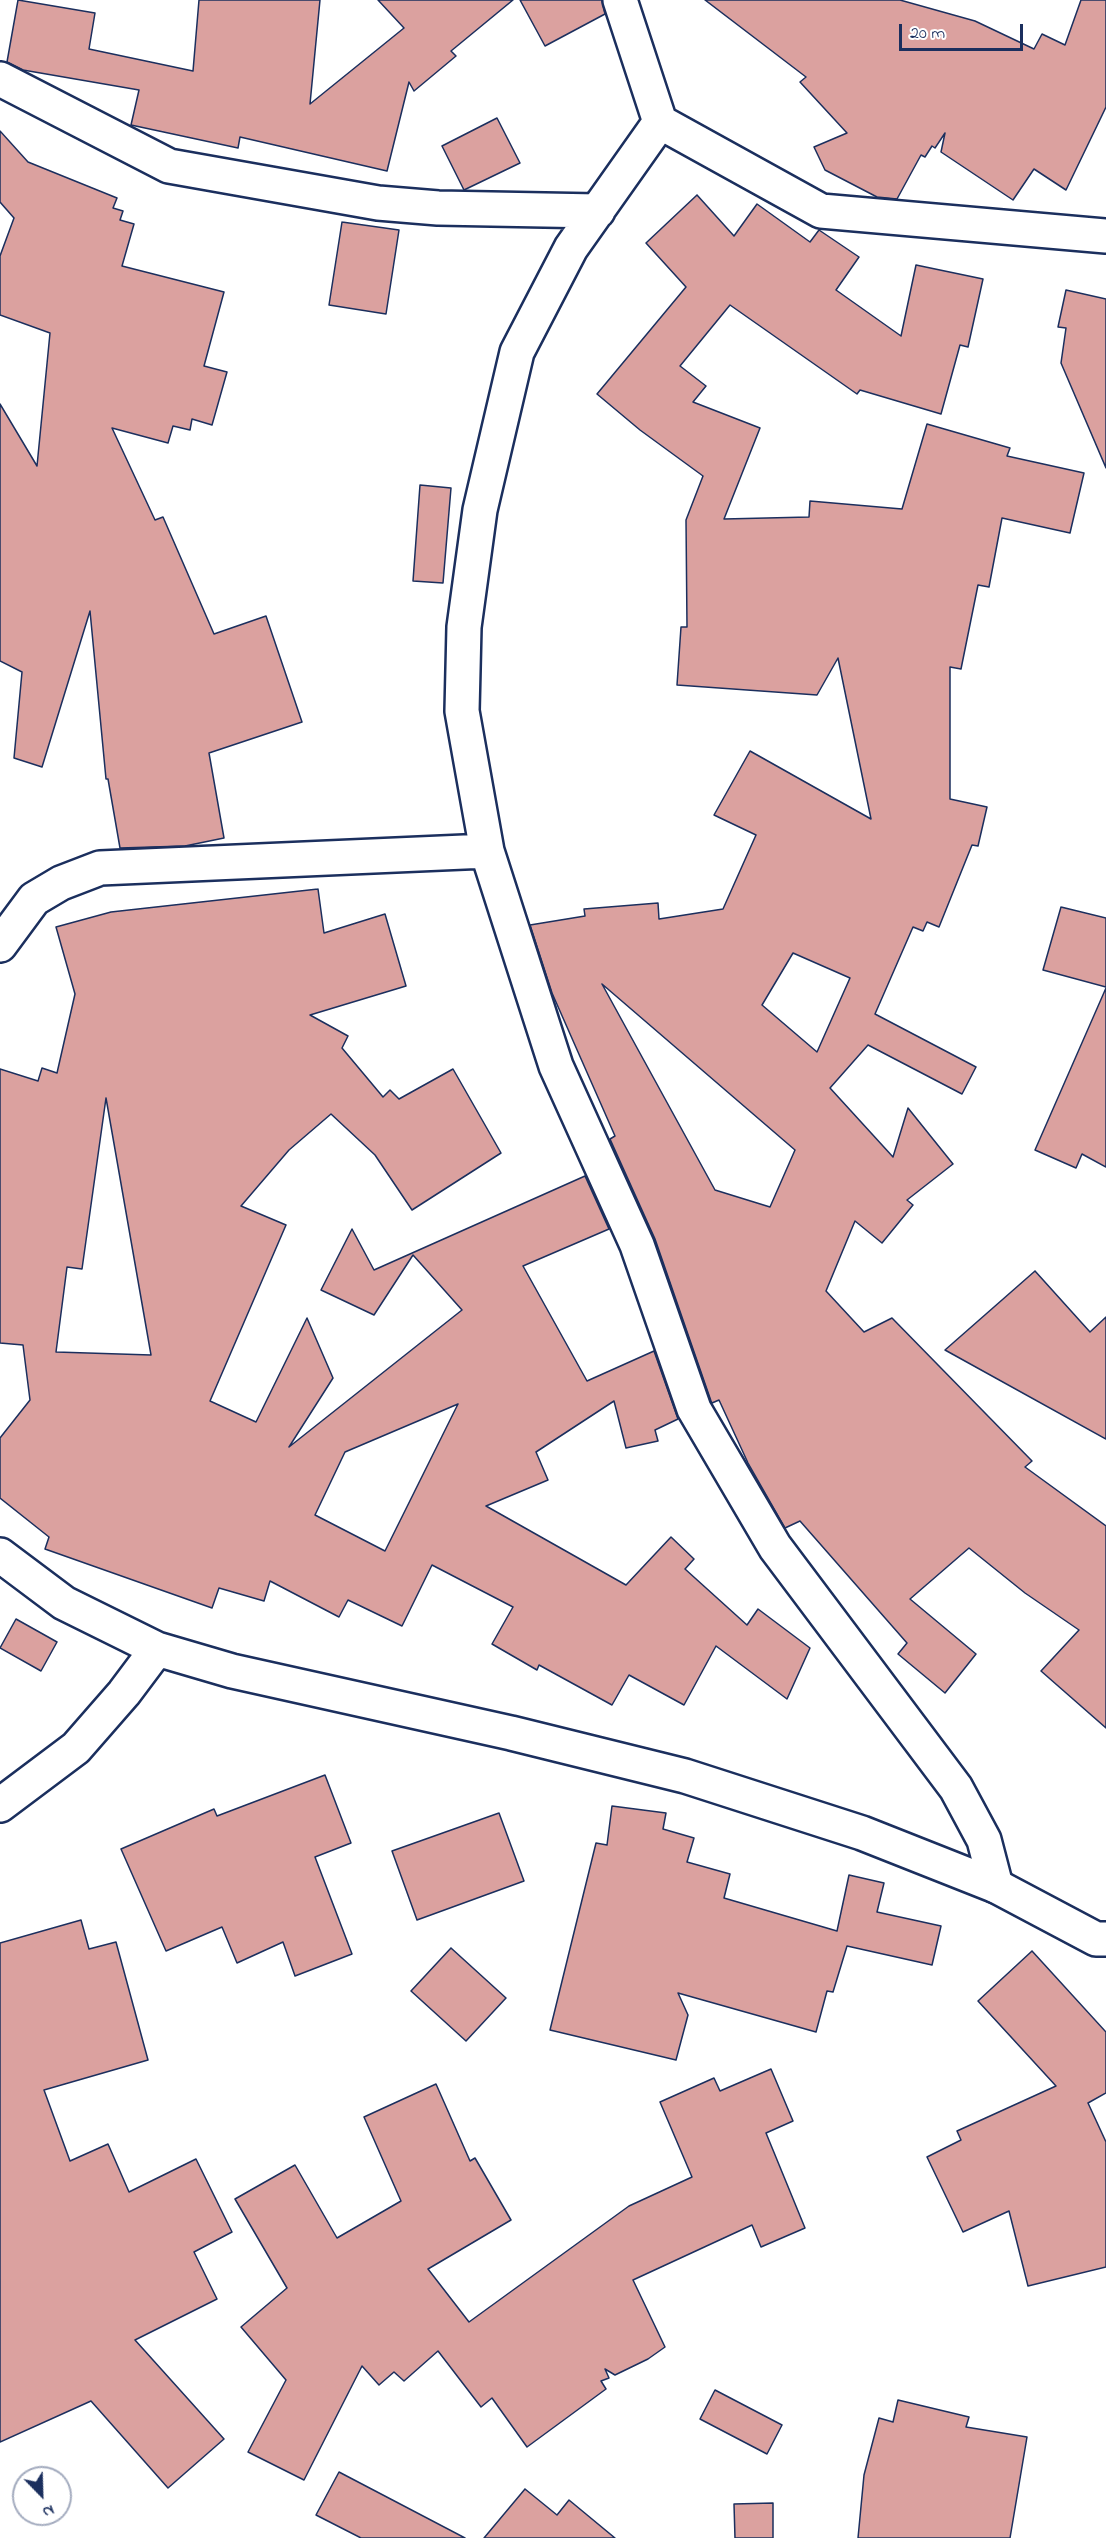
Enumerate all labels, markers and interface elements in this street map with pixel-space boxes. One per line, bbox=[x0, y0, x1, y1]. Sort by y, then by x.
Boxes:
scale bar bbox=[902, 12, 1026, 50]
text: 20 m bbox=[910, 21, 945, 47]
north arrow bbox=[12, 2466, 72, 2526]
text: N bbox=[39, 2498, 58, 2524]

